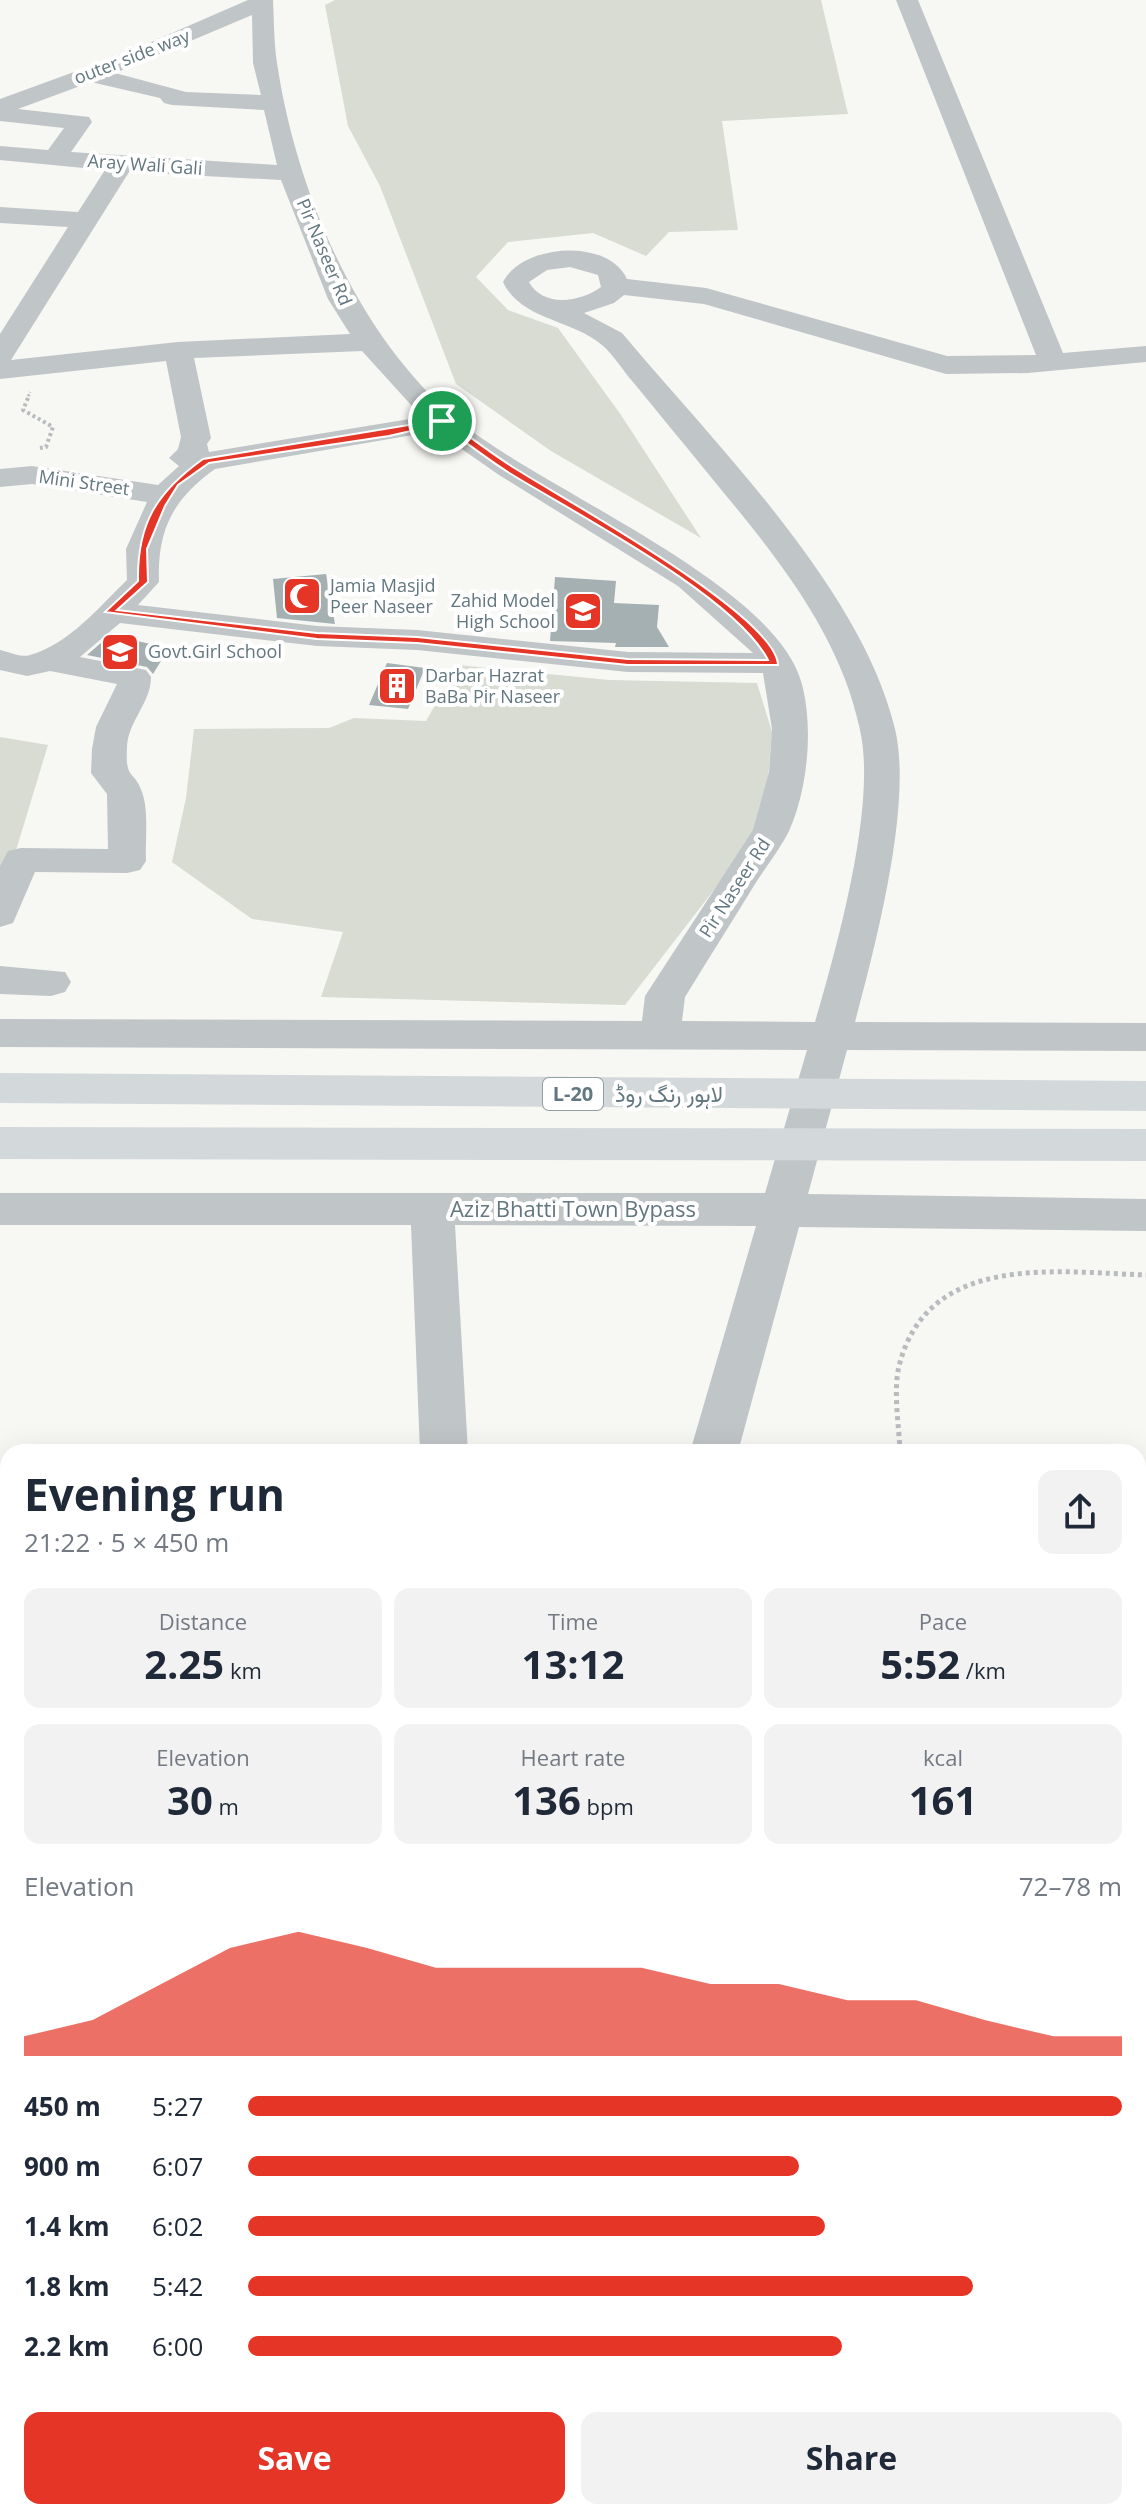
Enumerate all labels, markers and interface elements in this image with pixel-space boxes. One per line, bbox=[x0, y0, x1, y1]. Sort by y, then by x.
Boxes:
street label: outer side way bbox=[70, 23, 194, 89]
street label: Aray Wali Gali bbox=[87, 148, 203, 180]
street label: Pir Naseer Rd bbox=[292, 194, 358, 309]
pin bbox=[408, 387, 476, 455]
icon: arrive bbox=[420, 399, 464, 443]
street label: Mini Street bbox=[37, 464, 131, 500]
place label: Jamia Masjid Peer Naseer bbox=[328, 573, 436, 618]
mosque icon: Jamia Masjid Peer Naseer bbox=[281, 575, 323, 617]
place label: Zahid Model High School bbox=[451, 588, 555, 633]
school or university icon: Zahid Model High School bbox=[562, 590, 604, 632]
school or university icon: Govt.Girl School bbox=[99, 631, 141, 673]
place label: Govt.Girl School bbox=[148, 639, 282, 663]
place label: Darbar Hazrat BaBa Pir Naseer bbox=[425, 663, 561, 708]
building icon: Darbar Hazrat BaBa Pir Naseer bbox=[376, 665, 418, 707]
street label: Pir Naseer Rd bbox=[693, 833, 775, 942]
road number: L-20 bbox=[543, 1078, 603, 1110]
street label: لاہور رنگ روڈ bbox=[615, 1078, 723, 1109]
street label: Aziz Bhatti Town Bypass bbox=[450, 1193, 696, 1223]
text: Evening run bbox=[24, 1464, 285, 1524]
button: share bbox=[1038, 1470, 1122, 1554]
text: 21:22 · 5 × 450 m bbox=[24, 1524, 229, 1560]
text: Distance bbox=[159, 1606, 247, 1636]
text: Time bbox=[548, 1606, 598, 1636]
text: Pace bbox=[919, 1606, 967, 1636]
text: 2.25 bbox=[144, 1636, 224, 1691]
text: 13:12 bbox=[522, 1636, 624, 1691]
text: 5:52 bbox=[880, 1636, 960, 1691]
text: km bbox=[224, 1655, 262, 1685]
text: /km bbox=[960, 1655, 1006, 1685]
text: Elevation bbox=[156, 1742, 250, 1772]
text: Heart rate bbox=[521, 1742, 625, 1772]
text: kcal bbox=[923, 1742, 963, 1772]
text: 30 bbox=[167, 1772, 213, 1827]
text: 136 bbox=[512, 1772, 581, 1827]
text: 161 bbox=[909, 1772, 977, 1827]
text: m bbox=[213, 1791, 239, 1821]
text: bpm bbox=[581, 1791, 634, 1821]
text: Elevation bbox=[24, 1868, 134, 1904]
text: 72–78 m bbox=[1019, 1868, 1122, 1904]
text: 450 m bbox=[24, 2088, 101, 2124]
text: 5:27 bbox=[152, 2088, 203, 2124]
text: 900 m bbox=[24, 2148, 101, 2184]
text: 6:07 bbox=[152, 2148, 203, 2184]
text: 1.4 km bbox=[24, 2208, 110, 2244]
text: 6:02 bbox=[152, 2208, 203, 2244]
text: 1.8 km bbox=[24, 2268, 110, 2304]
text: 5:42 bbox=[152, 2268, 203, 2304]
text: 2.2 km bbox=[24, 2328, 110, 2364]
text: 6:00 bbox=[152, 2328, 203, 2364]
button: Save bbox=[24, 2412, 565, 2504]
button: Share bbox=[581, 2412, 1122, 2504]

